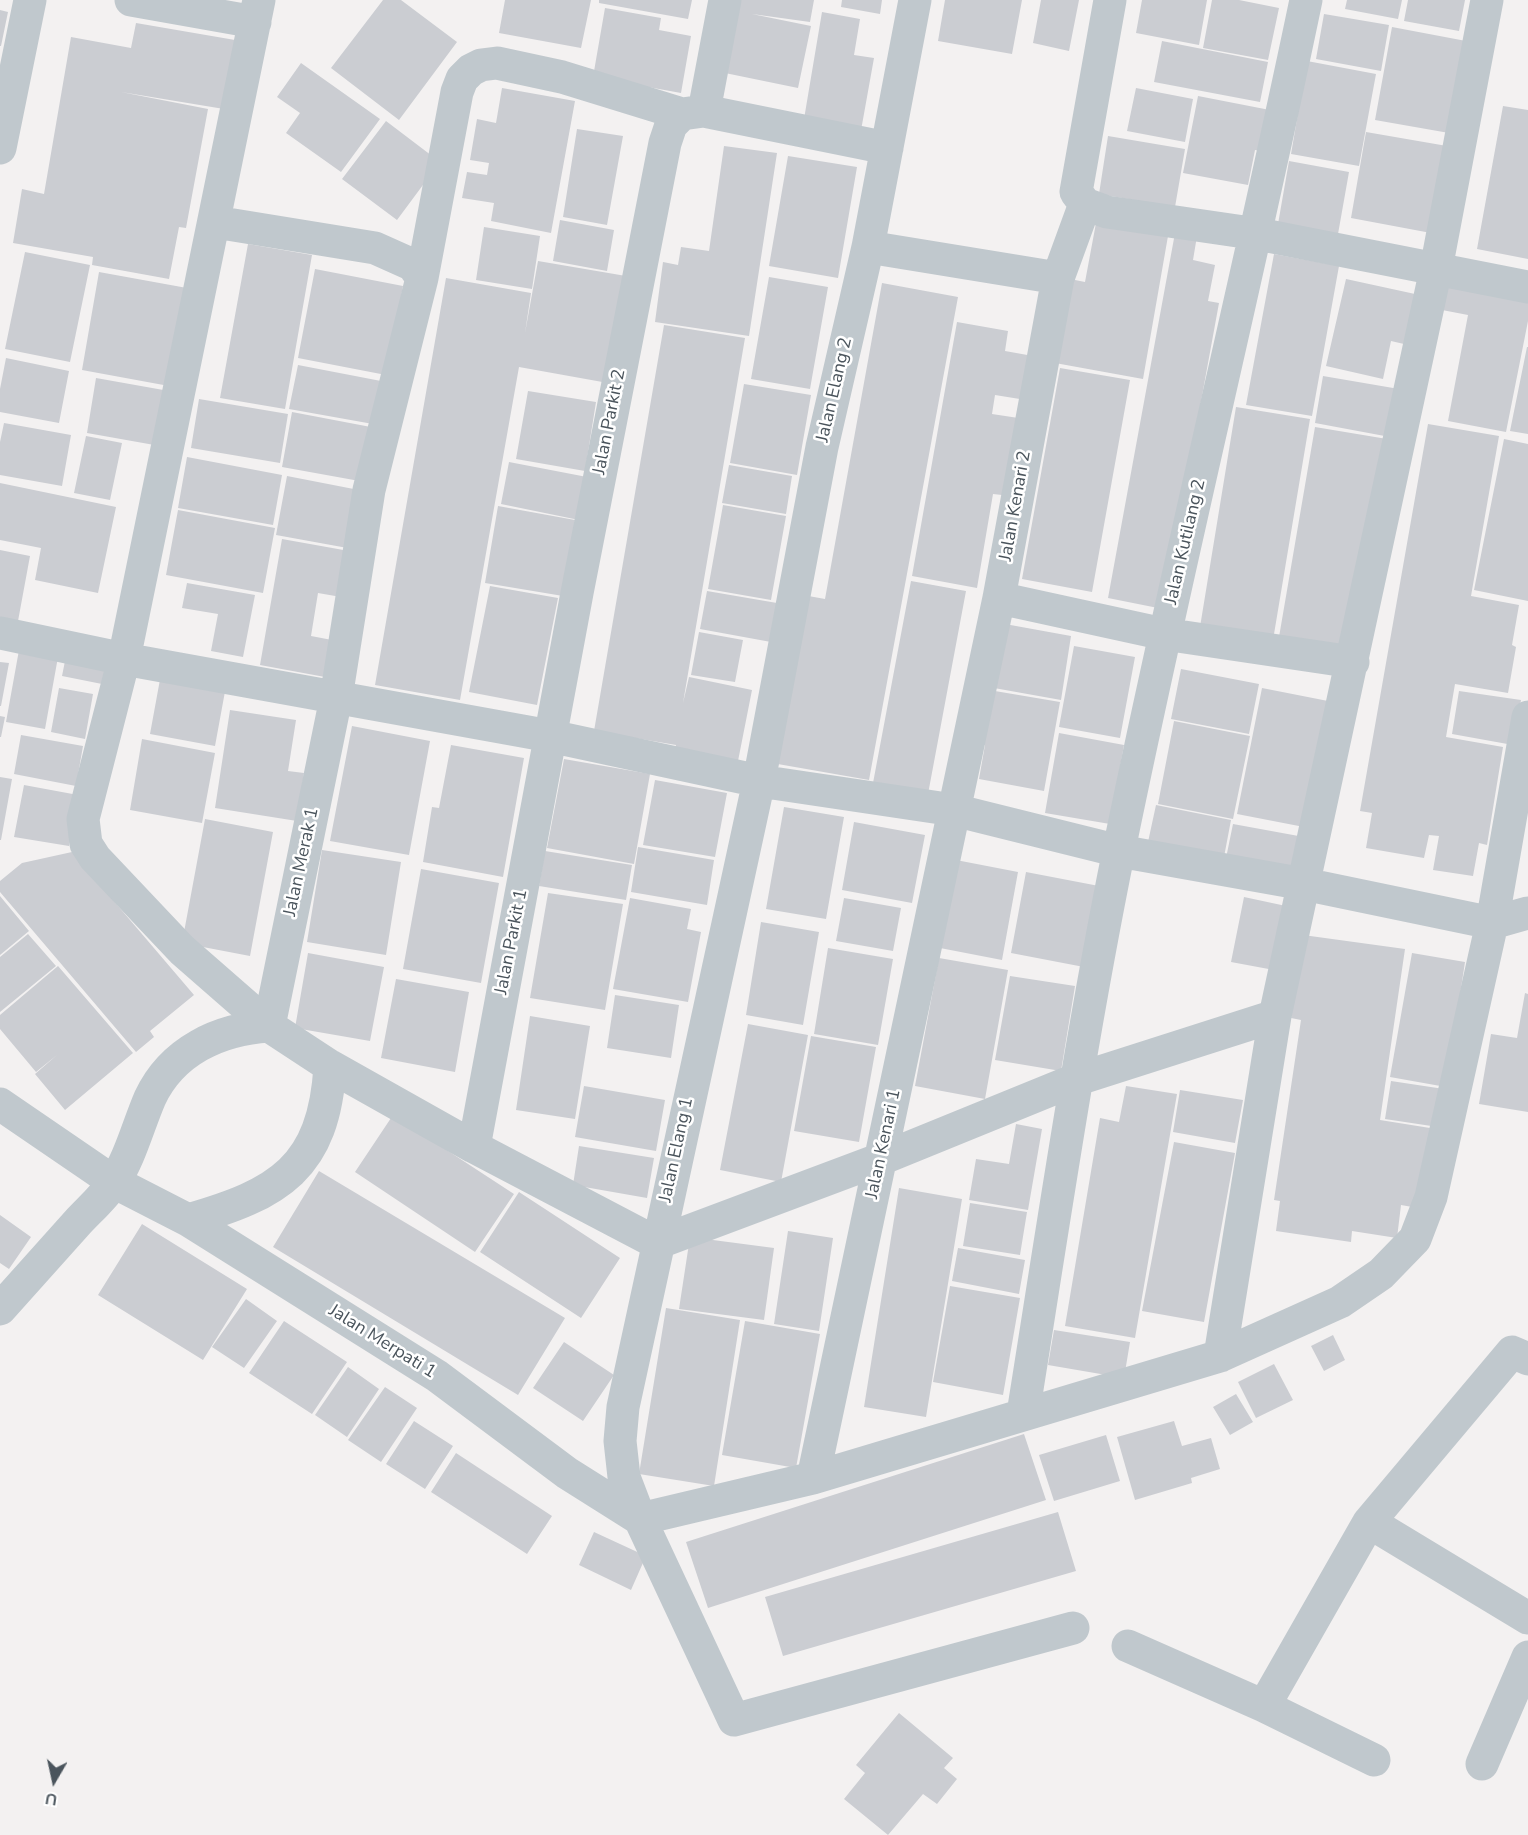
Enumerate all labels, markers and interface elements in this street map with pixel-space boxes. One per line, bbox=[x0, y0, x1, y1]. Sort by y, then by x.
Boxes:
street label: Jalan Elang 2 bbox=[812, 336, 858, 444]
street label: Jalan Parkit 2 bbox=[589, 367, 631, 477]
street label: Jalan Kenari 2 bbox=[996, 449, 1036, 563]
street label: Jalan Kutilang 2 bbox=[1161, 477, 1211, 607]
street label: Jalan Merak 1 bbox=[280, 806, 324, 918]
street label: Jalan Parkit 1 bbox=[491, 887, 533, 997]
street label: Jalan Kenari 1 bbox=[862, 1087, 906, 1201]
street label: Jalan Elang 1 bbox=[655, 1096, 699, 1204]
street label: Jalan Merpati 1 bbox=[324, 1300, 440, 1384]
north arrow bbox=[24, 1751, 84, 1811]
text: U bbox=[44, 1787, 59, 1811]

